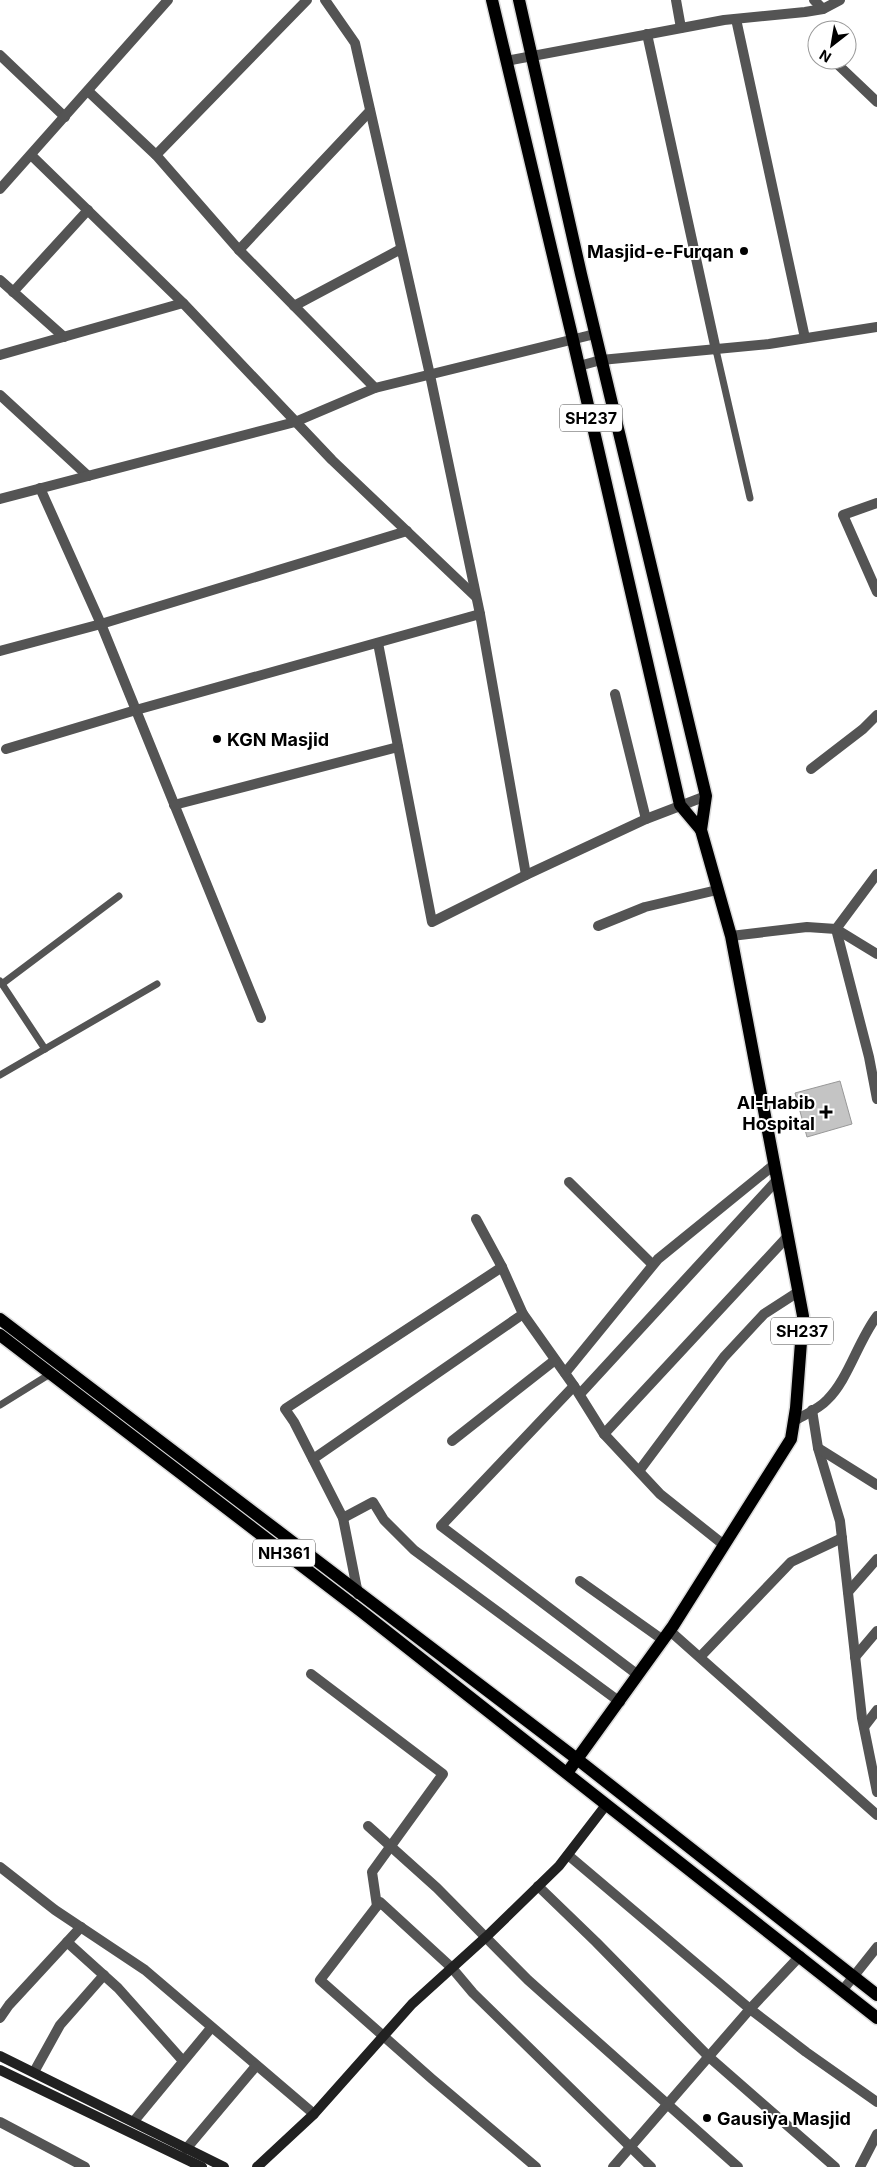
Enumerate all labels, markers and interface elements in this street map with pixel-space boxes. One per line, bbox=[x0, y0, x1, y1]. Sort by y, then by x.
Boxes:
north arrow bbox=[807, 20, 857, 70]
text: N bbox=[816, 47, 834, 67]
place label: Masjid-e-Furqan bbox=[587, 241, 734, 262]
marker: Masjid-e-Furqan bbox=[738, 245, 750, 257]
road number: SH237 bbox=[560, 404, 622, 432]
place label: KGN Masjid bbox=[227, 729, 329, 750]
marker: KGN Masjid bbox=[211, 733, 223, 745]
place label: Al-Habib Hospital bbox=[737, 1092, 815, 1134]
marker: Al-Habib Hospital bbox=[819, 1105, 833, 1119]
road number: SH237 bbox=[771, 1318, 833, 1344]
road number: NH361 bbox=[253, 1540, 315, 1566]
place label: Gausiya Masjid bbox=[717, 2108, 851, 2129]
marker: Gausiya Masjid bbox=[701, 2112, 713, 2124]

